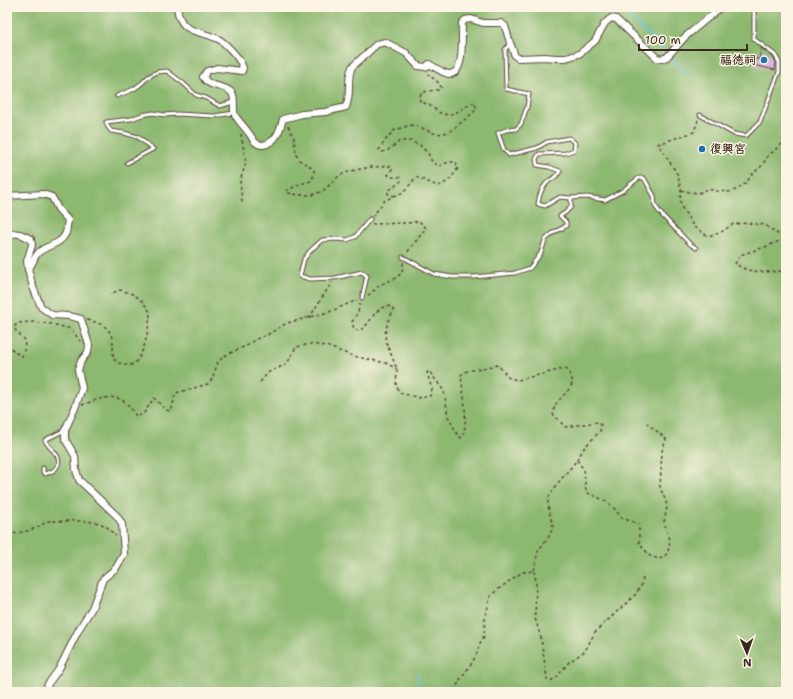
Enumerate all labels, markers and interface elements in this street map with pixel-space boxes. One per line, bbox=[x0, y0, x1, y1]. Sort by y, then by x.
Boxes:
scale bar bbox=[639, 26, 747, 52]
text: 100 m bbox=[645, 32, 681, 48]
place label: 福德祠 bbox=[720, 52, 756, 68]
marker: 福德祠 bbox=[759, 55, 769, 65]
place label: 復興宮 bbox=[710, 141, 746, 157]
marker: 復興宮 bbox=[697, 144, 707, 154]
north arrow bbox=[727, 633, 767, 673]
text: N bbox=[742, 655, 752, 670]

